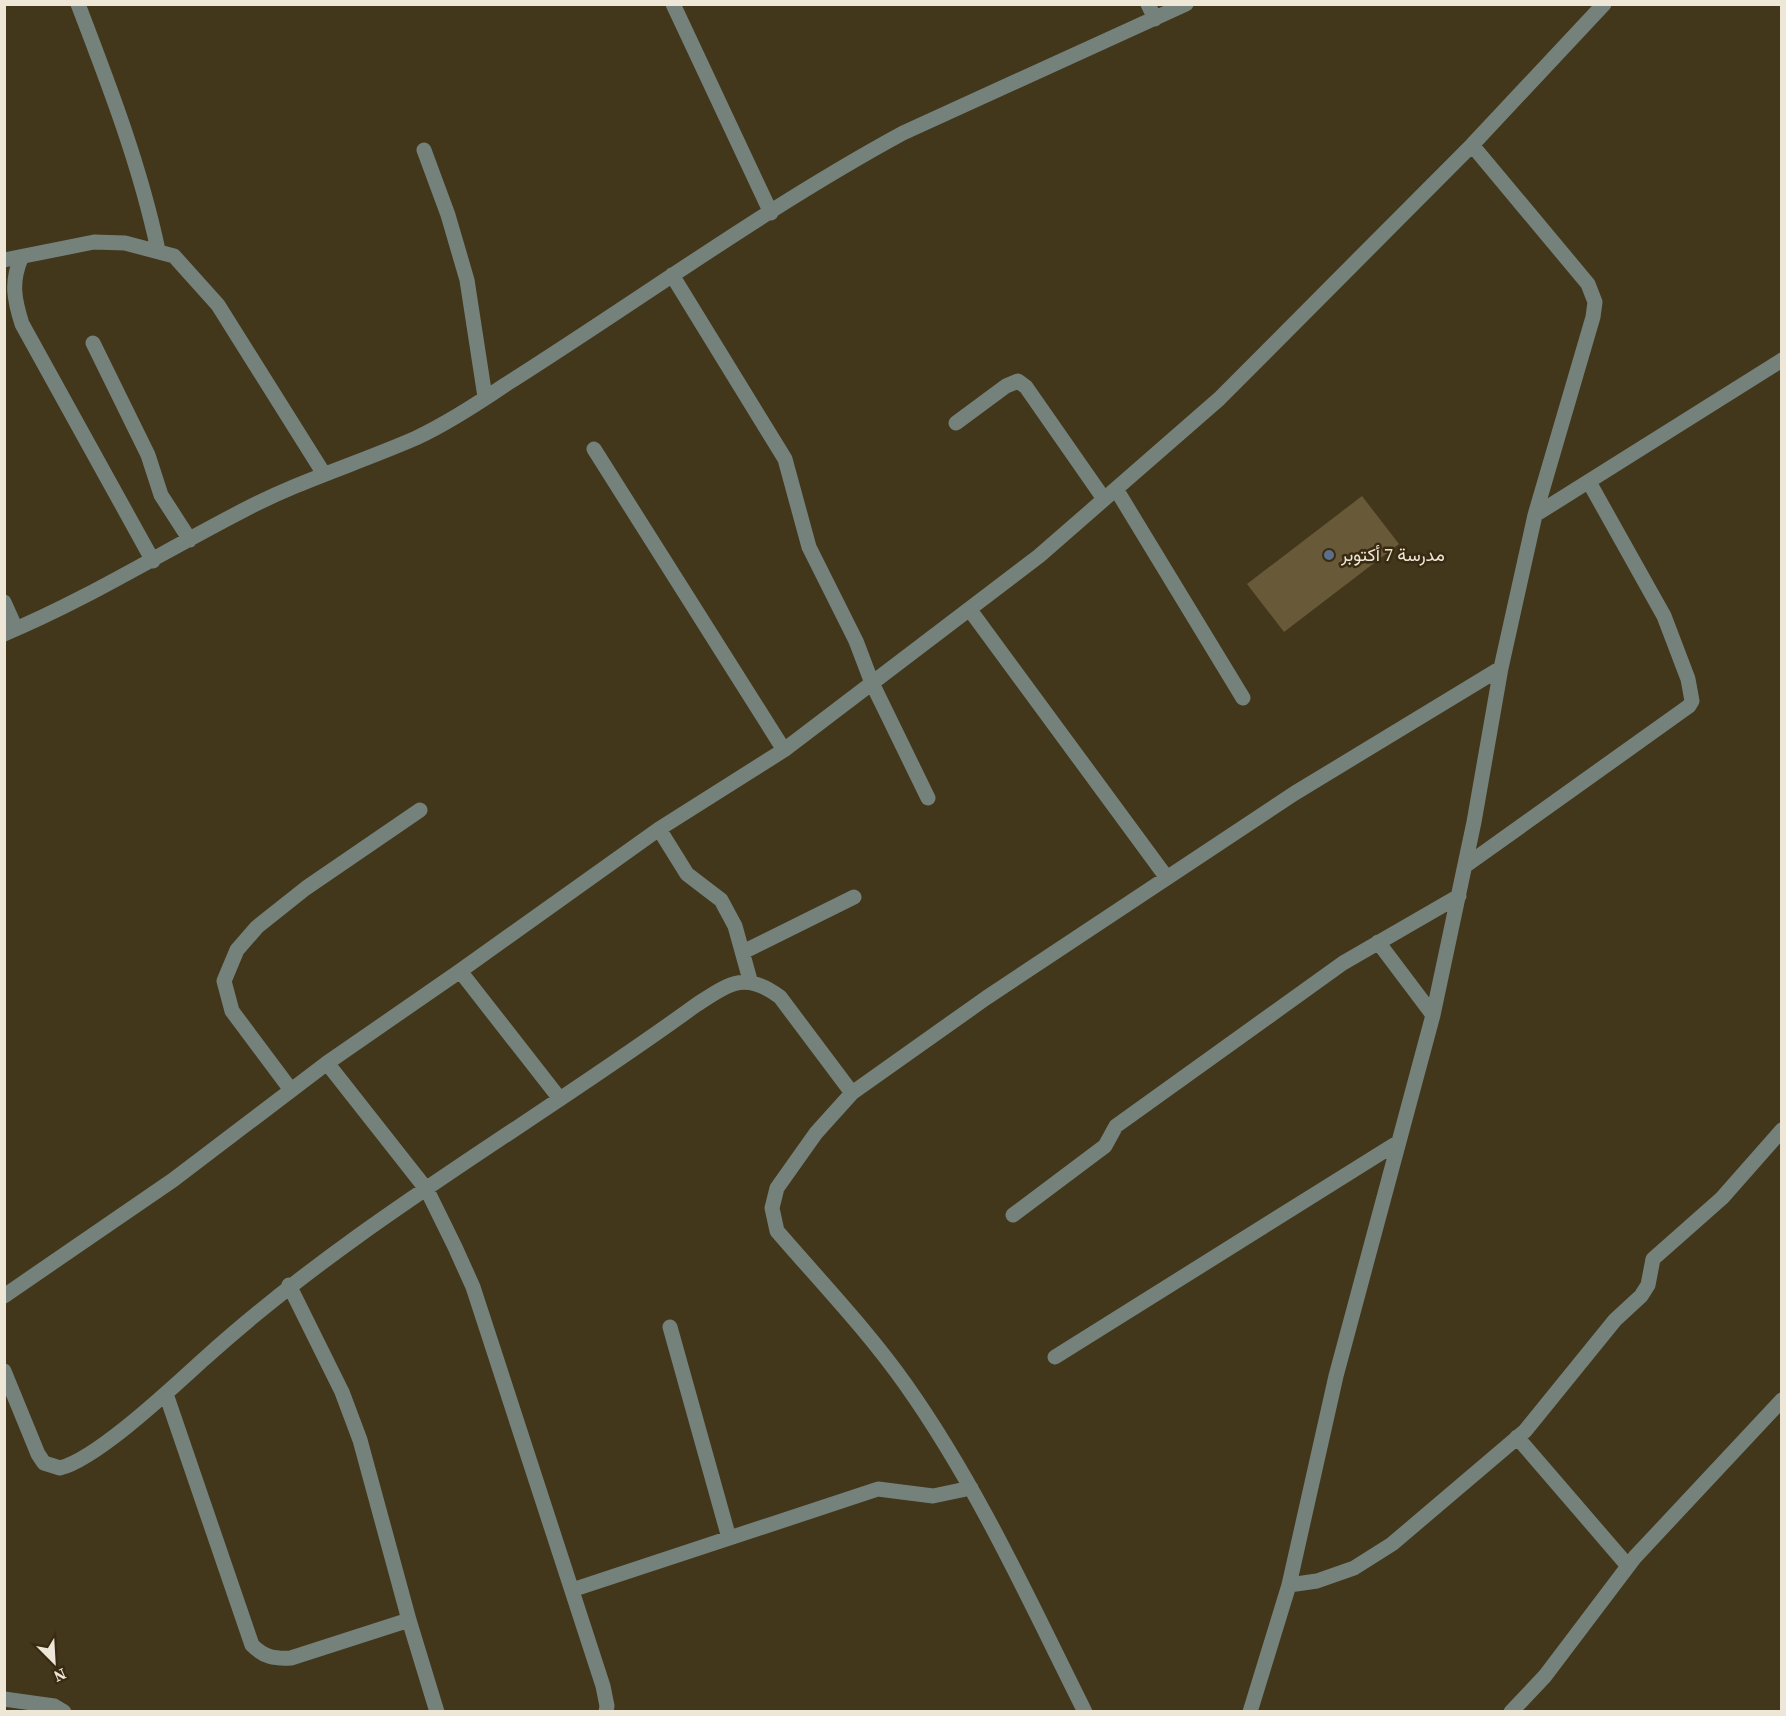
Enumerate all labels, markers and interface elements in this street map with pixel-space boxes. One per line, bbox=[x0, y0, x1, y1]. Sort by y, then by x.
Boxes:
place label: مدرسة 7 أكتوبر bbox=[1340, 542, 1445, 567]
marker: مدرسة 7 أكتوبر bbox=[1322, 548, 1336, 562]
north arrow bbox=[24, 1632, 84, 1692]
text: N bbox=[50, 1663, 70, 1688]

